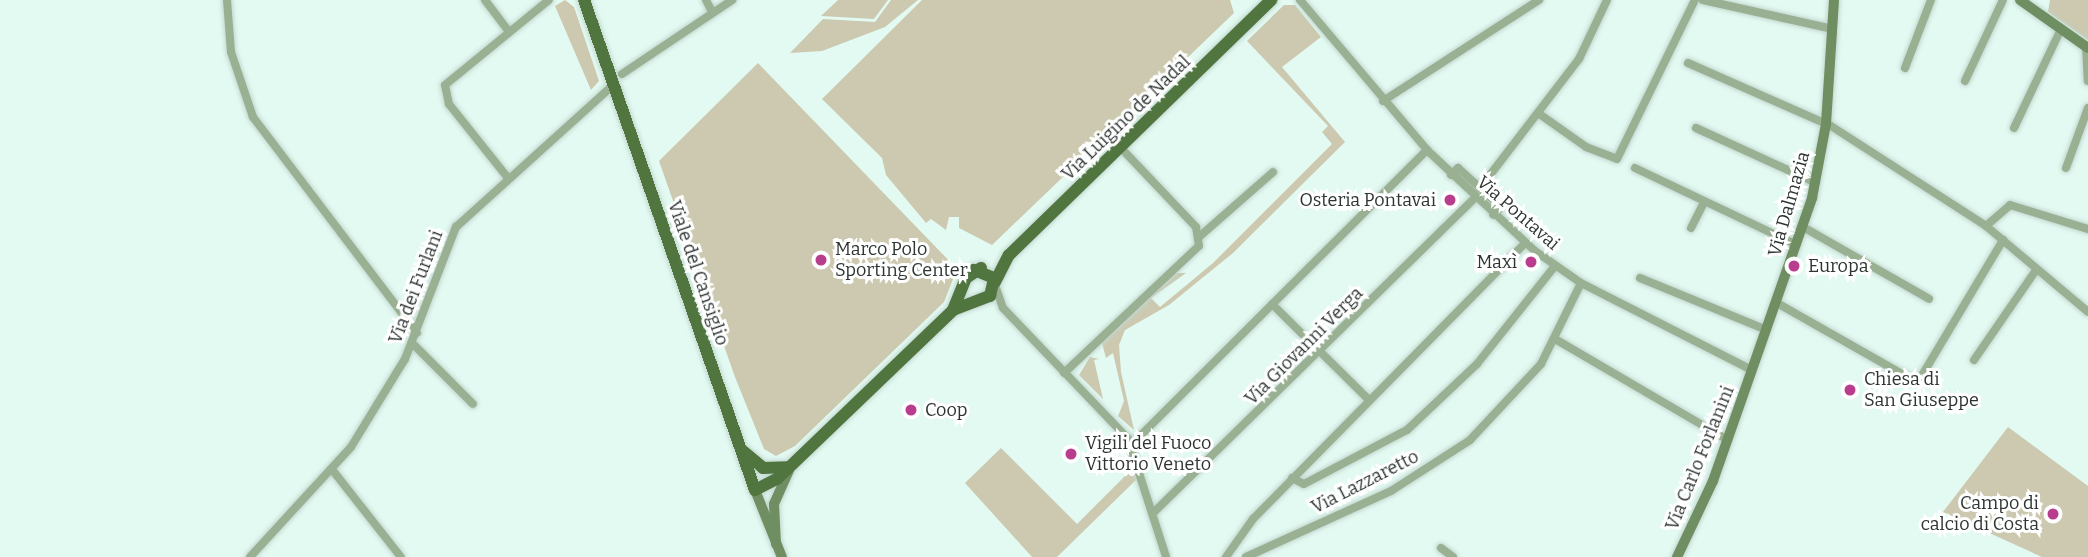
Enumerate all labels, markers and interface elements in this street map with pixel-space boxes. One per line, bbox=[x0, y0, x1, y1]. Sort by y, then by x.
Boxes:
street label: Via Luigino de Nadal bbox=[1057, 51, 1195, 185]
street label: Via Dalmazia bbox=[1764, 149, 1814, 259]
street label: Via Pontavai bbox=[1472, 171, 1564, 255]
place label: Osteria Pontavai bbox=[1299, 189, 1436, 211]
marker: Osteria Pontavai bbox=[1442, 192, 1458, 208]
street label: Viale del Cansiglio bbox=[663, 198, 733, 348]
street label: Via dei Furlani bbox=[384, 227, 448, 347]
place label: Marco Polo Sporting Center bbox=[835, 239, 968, 282]
place label: Maxì bbox=[1476, 251, 1517, 273]
marker: Marco Polo Sporting Center bbox=[813, 252, 829, 268]
marker: Maxì bbox=[1523, 254, 1539, 270]
place label: Europa bbox=[1808, 255, 1869, 277]
marker: Europa bbox=[1786, 258, 1802, 274]
street label: Via Giovanni Verga bbox=[1241, 283, 1367, 409]
place label: Chiesa di San Giuseppe bbox=[1864, 369, 1979, 412]
marker: Chiesa di San Giuseppe bbox=[1842, 382, 1858, 398]
street label: Via Carlo Forlanini bbox=[1661, 383, 1739, 533]
place label: Coop bbox=[925, 399, 968, 421]
marker: Coop bbox=[903, 402, 919, 418]
place label: Vigili del Fuoco Vittorio Veneto bbox=[1085, 433, 1211, 476]
marker: Vigili del Fuoco Vittorio Veneto bbox=[1063, 446, 1079, 462]
street label: Via Lazzaretto bbox=[1308, 446, 1422, 518]
place label: Campo di calcio di Costa bbox=[1921, 493, 2039, 536]
marker: Campo di calcio di Costa bbox=[2045, 506, 2061, 522]

